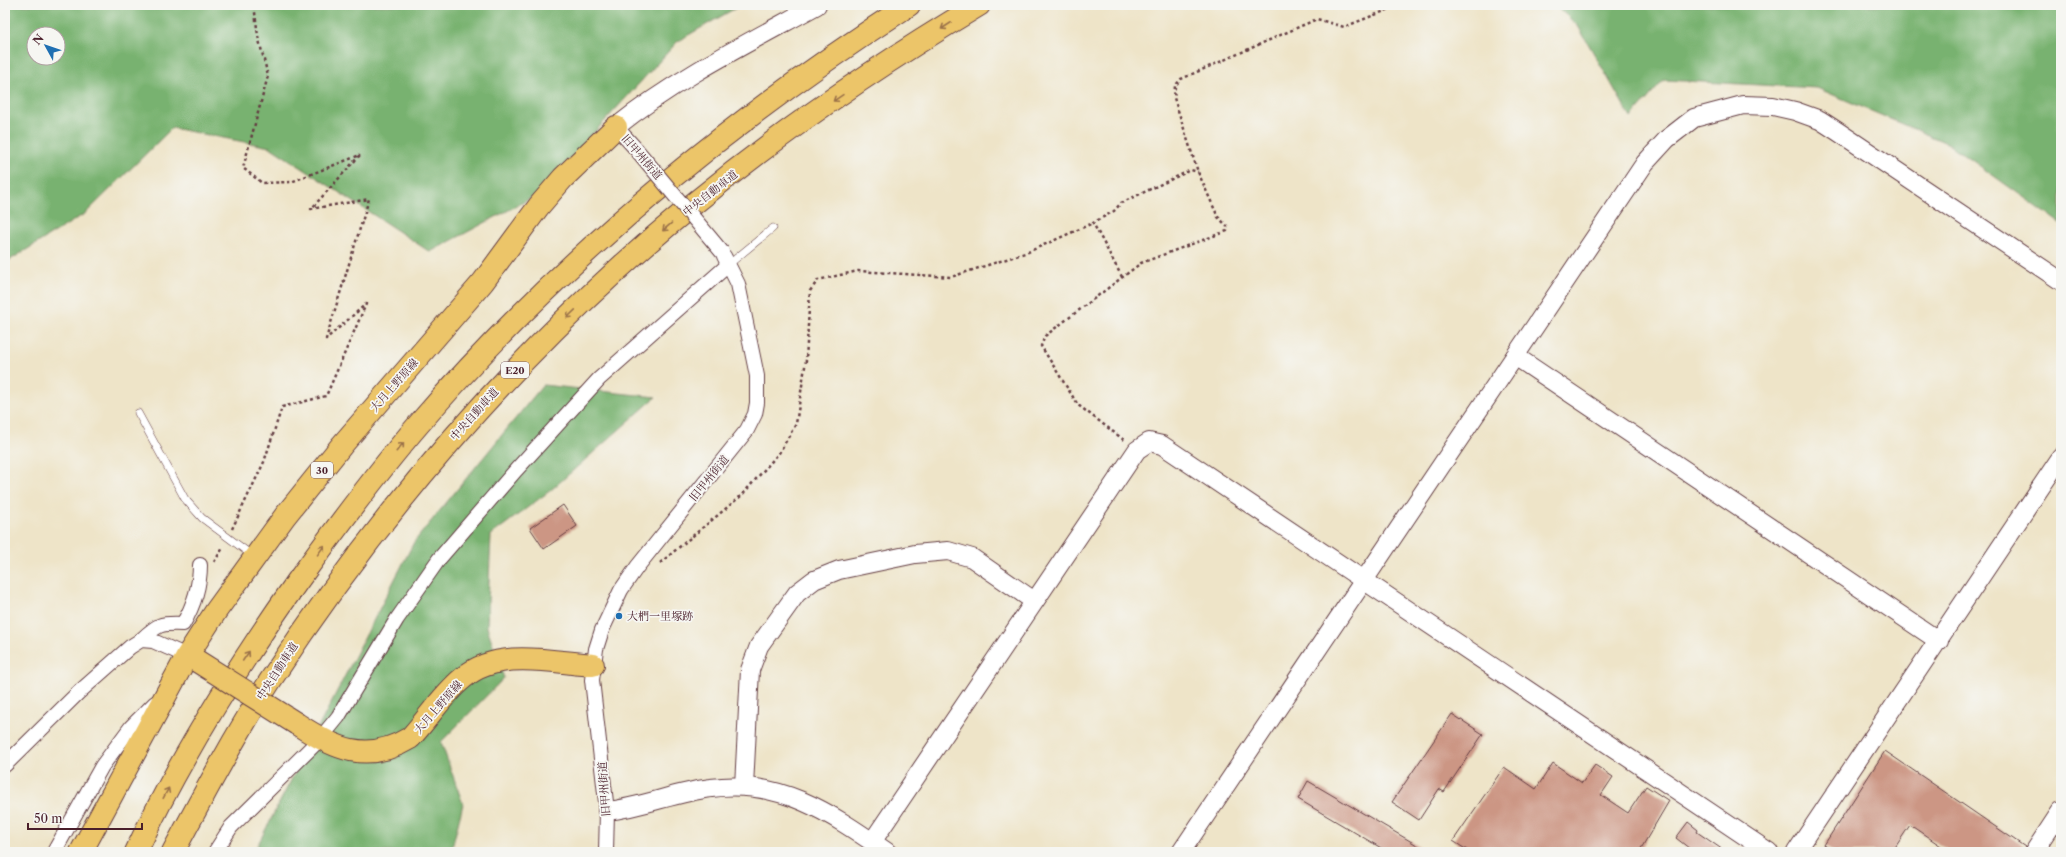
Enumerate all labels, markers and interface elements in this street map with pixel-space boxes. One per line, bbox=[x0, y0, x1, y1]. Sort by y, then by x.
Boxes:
one-way arrow bbox=[940, 22, 952, 30]
north arrow bbox=[26, 26, 66, 66]
text: N bbox=[30, 31, 47, 48]
one-way arrow bbox=[832, 94, 843, 102]
street label: 旧甲州街道 bbox=[619, 132, 665, 182]
street label: 中央自動車道 bbox=[680, 167, 740, 219]
one-way arrow bbox=[663, 222, 673, 231]
one-way arrow bbox=[566, 309, 576, 319]
street label: 大月上野原線 bbox=[367, 356, 421, 414]
road number: E20 bbox=[501, 362, 529, 378]
street label: 中央自動車道 bbox=[447, 385, 501, 443]
one-way arrow bbox=[396, 441, 405, 452]
street label: 旧甲州街道 bbox=[686, 452, 732, 504]
road number: 30 bbox=[311, 462, 333, 478]
one-way arrow bbox=[317, 544, 325, 555]
place label: 大椚一里塚跡 bbox=[627, 609, 693, 623]
marker: 大椚一里塚跡 bbox=[614, 611, 624, 621]
street label: 中央自動車道 bbox=[253, 640, 301, 702]
one-way arrow bbox=[242, 651, 250, 662]
street label: 大月上野原線 bbox=[411, 678, 465, 736]
street label: 旧甲州街道 bbox=[595, 761, 613, 817]
one-way arrow bbox=[163, 787, 171, 799]
scale bar bbox=[28, 805, 142, 831]
text: 50 m bbox=[34, 811, 63, 826]

